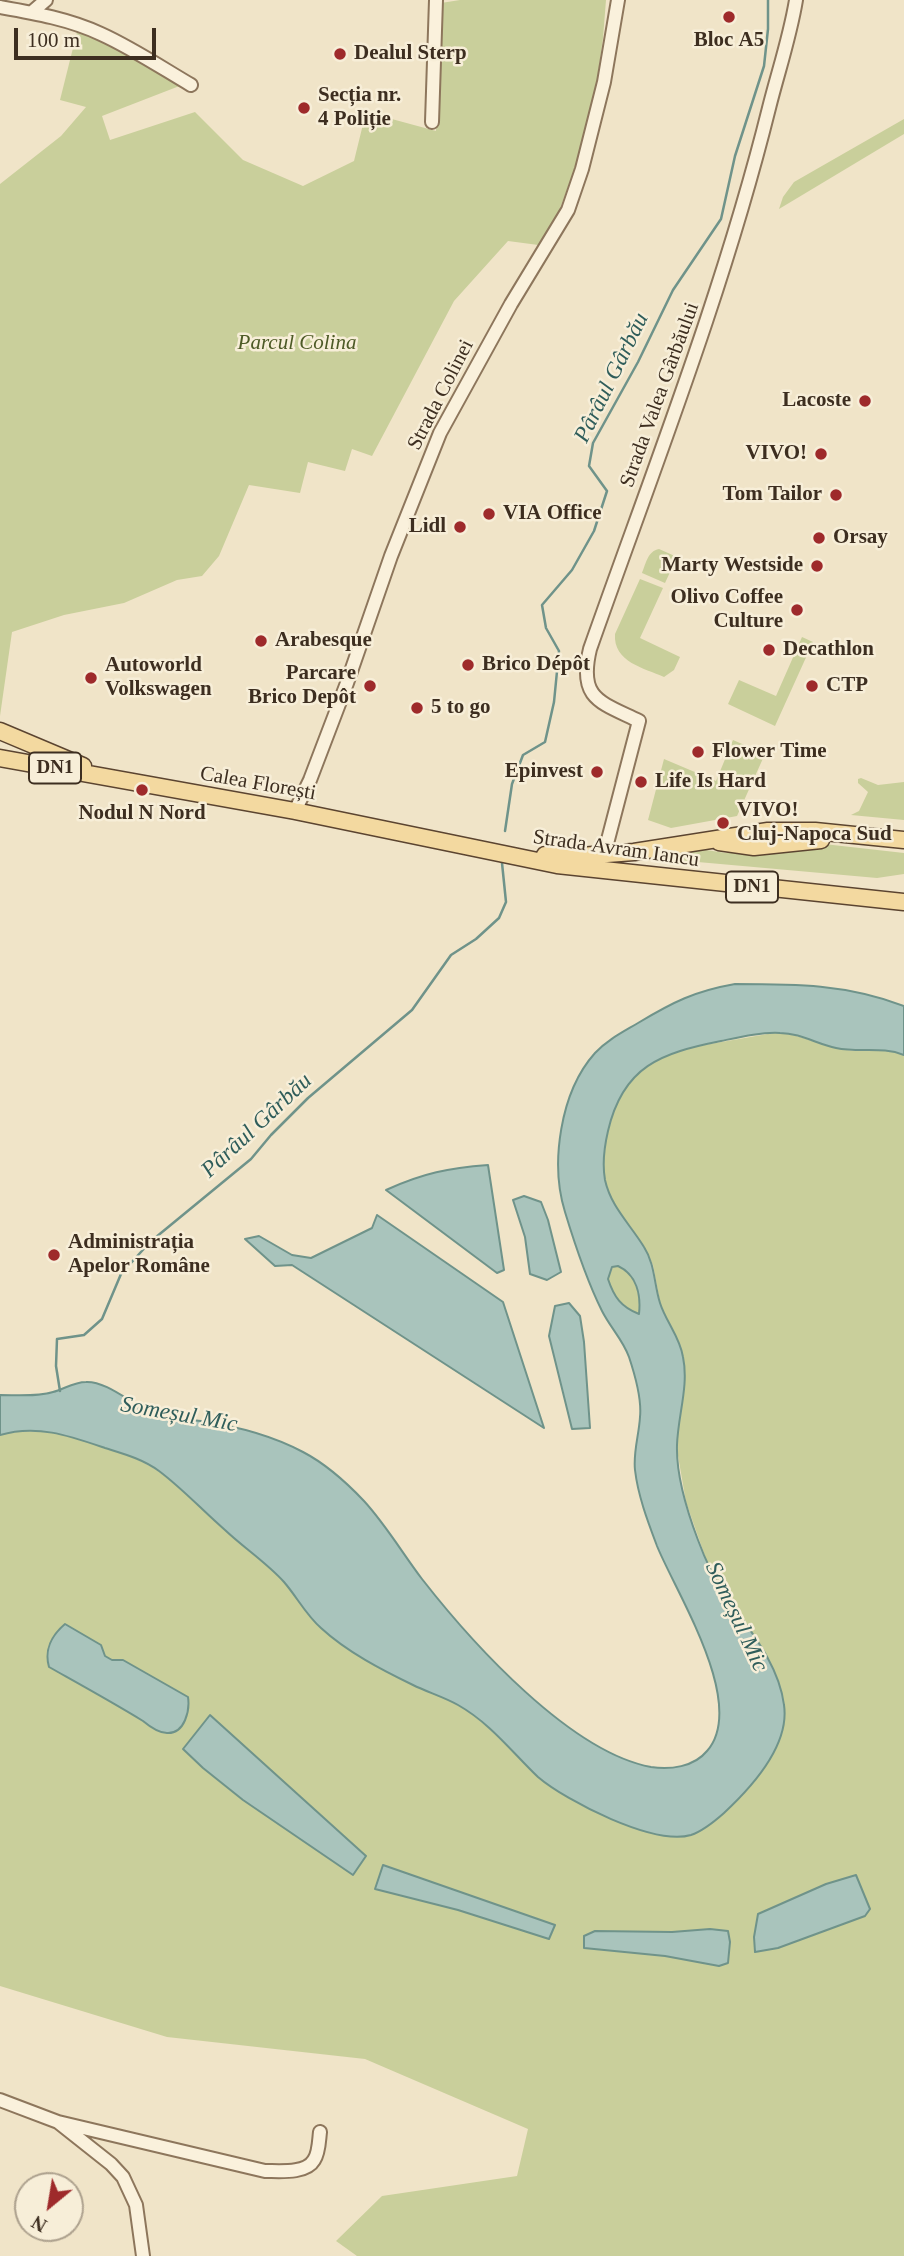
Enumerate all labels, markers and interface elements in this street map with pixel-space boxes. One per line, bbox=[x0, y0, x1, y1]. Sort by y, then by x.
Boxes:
marker: Bloc A5 bbox=[721, 9, 737, 25]
scale bar bbox=[18, 14, 159, 58]
text: 100 m bbox=[27, 28, 80, 52]
place label: Bloc A5 bbox=[694, 28, 764, 54]
place label: Dealul Sterp bbox=[354, 41, 467, 67]
marker: Dealul Sterp bbox=[332, 46, 348, 62]
place label: Secția nr. 4 Poliție bbox=[318, 83, 401, 133]
marker: Secția nr. 4 Poliție bbox=[296, 100, 312, 116]
street label: Strada Valea Gârbăului bbox=[615, 299, 705, 491]
water label: Pârâul Gârbău bbox=[569, 308, 655, 448]
park label: Parcul Colina bbox=[238, 330, 356, 356]
street label: Strada Colinei bbox=[402, 335, 480, 455]
place label: Lacoste bbox=[782, 388, 851, 414]
marker: Lacoste bbox=[857, 393, 873, 409]
place label: VIVO! bbox=[746, 441, 807, 467]
marker: VIVO! bbox=[813, 446, 829, 462]
place label: Tom Tailor bbox=[723, 482, 822, 508]
marker: Tom Tailor bbox=[828, 487, 844, 503]
place label: VIA Office bbox=[503, 501, 602, 527]
marker: VIA Office bbox=[481, 506, 497, 522]
place label: Lidl bbox=[409, 514, 446, 540]
marker: Lidl bbox=[452, 519, 468, 535]
place label: Orsay bbox=[833, 525, 888, 551]
marker: Orsay bbox=[811, 530, 827, 546]
place label: Marty Westside bbox=[661, 553, 803, 579]
marker: Marty Westside bbox=[809, 558, 825, 574]
place label: Olivo Coffee Culture bbox=[670, 585, 783, 635]
marker: Olivo Coffee Culture bbox=[789, 602, 805, 618]
place label: Arabesque bbox=[275, 628, 372, 654]
marker: Arabesque bbox=[253, 633, 269, 649]
place label: Decathlon bbox=[783, 637, 874, 663]
marker: Decathlon bbox=[761, 642, 777, 658]
place label: Brico Dépôt bbox=[482, 652, 590, 678]
place label: Autoworld Volkswagen bbox=[105, 653, 212, 703]
marker: Brico Dépôt bbox=[460, 657, 476, 673]
place label: Parcare Brico Depôt bbox=[248, 661, 356, 711]
marker: Autoworld Volkswagen bbox=[83, 670, 99, 686]
place label: CTP bbox=[826, 673, 868, 699]
marker: Parcare Brico Depôt bbox=[362, 678, 378, 694]
marker: CTP bbox=[804, 678, 820, 694]
place label: 5 to go bbox=[431, 695, 490, 721]
marker: 5 to go bbox=[409, 700, 425, 716]
place label: Flower Time bbox=[712, 739, 826, 765]
marker: Flower Time bbox=[690, 744, 706, 760]
road number: DN1 bbox=[29, 752, 81, 783]
place label: Epinvest bbox=[505, 759, 583, 785]
street label: Calea Florești bbox=[198, 761, 318, 807]
marker: Epinvest bbox=[589, 764, 605, 780]
place label: Life Is Hard bbox=[655, 769, 766, 795]
marker: Life Is Hard bbox=[633, 774, 649, 790]
marker: Nodul N Nord bbox=[134, 782, 150, 798]
place label: VIVO! Cluj-Napoca Sud bbox=[737, 798, 892, 848]
place label: Nodul N Nord bbox=[78, 801, 206, 827]
marker: VIVO! Cluj-Napoca Sud bbox=[715, 815, 731, 831]
street label: Strada Avram Iancu bbox=[531, 825, 701, 873]
road number: DN1 bbox=[726, 872, 778, 902]
water label: Pârâul Gârbău bbox=[196, 1068, 318, 1184]
place label: Administrația Apelor Române bbox=[68, 1230, 210, 1280]
marker: Administrația Apelor Române bbox=[46, 1247, 62, 1263]
water label: Someșul Mic bbox=[118, 1391, 240, 1439]
water label: Someșul Mic bbox=[699, 1558, 773, 1676]
north arrow bbox=[14, 2172, 84, 2242]
text: N bbox=[28, 2211, 50, 2236]

